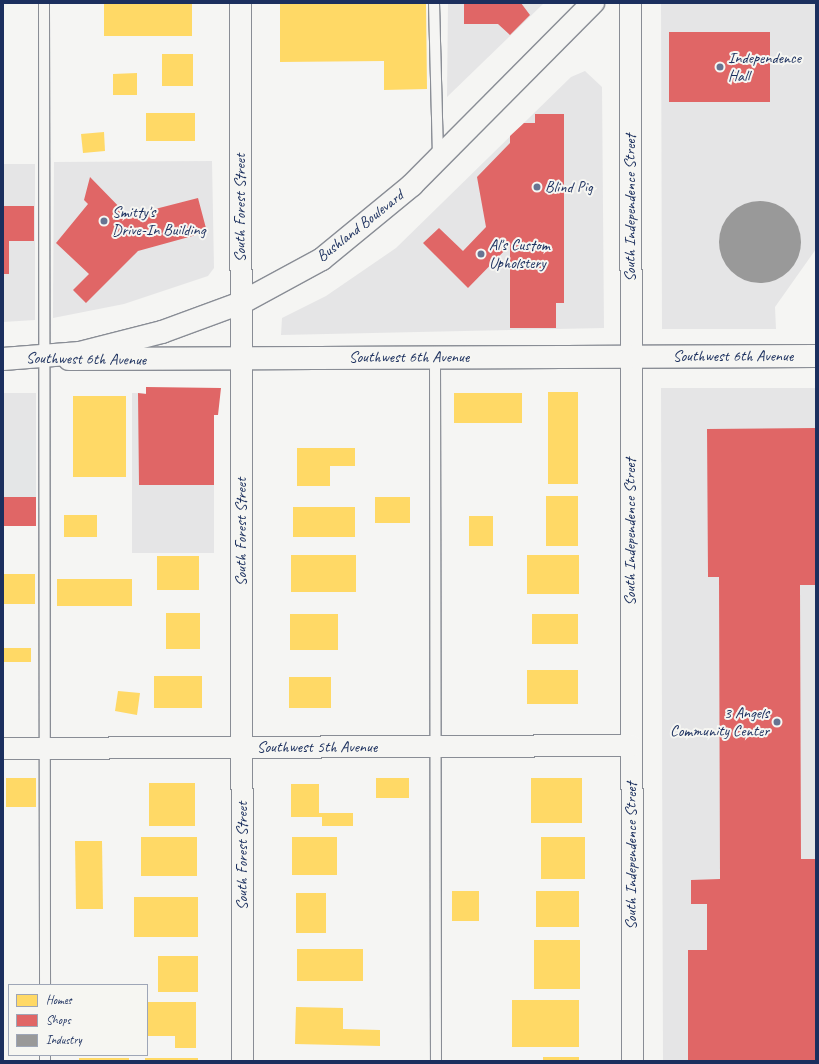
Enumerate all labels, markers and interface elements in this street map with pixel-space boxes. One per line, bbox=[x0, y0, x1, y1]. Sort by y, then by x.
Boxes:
place label: Independence Hall bbox=[728, 48, 801, 86]
marker: Independence Hall bbox=[715, 62, 725, 72]
street label: South Independence Street bbox=[620, 134, 640, 282]
street label: South Forest Street bbox=[230, 154, 250, 262]
place label: Blind Pig bbox=[545, 177, 593, 197]
marker: Blind Pig bbox=[532, 182, 542, 192]
street label: Bushland Boulevard bbox=[312, 186, 408, 266]
place label: Smitty's Drive-In Building bbox=[112, 202, 205, 240]
marker: Smitty's Drive-In Building bbox=[99, 216, 109, 226]
place label: Al's Custom Upholstery bbox=[489, 235, 550, 273]
marker: Al's Custom Upholstery bbox=[476, 249, 486, 259]
street label: Southwest 6th Avenue bbox=[673, 346, 793, 366]
street label: Southwest 6th Avenue bbox=[349, 347, 469, 367]
street label: Southwest 6th Avenue bbox=[26, 348, 146, 370]
street label: South Independence Street bbox=[620, 458, 640, 606]
street label: South Forest Street bbox=[231, 478, 251, 586]
place label: 3 Angels Community Center bbox=[670, 703, 769, 741]
marker: 3 Angels Community Center bbox=[772, 717, 782, 727]
street label: Southwest 5th Avenue bbox=[257, 737, 377, 757]
street label: South Independence Street bbox=[621, 782, 641, 930]
street label: South Forest Street bbox=[232, 802, 252, 910]
legend bbox=[8, 984, 148, 1056]
text: Homes bbox=[46, 992, 72, 1008]
text: Shops bbox=[46, 1012, 71, 1028]
text: Industry bbox=[46, 1032, 82, 1048]

